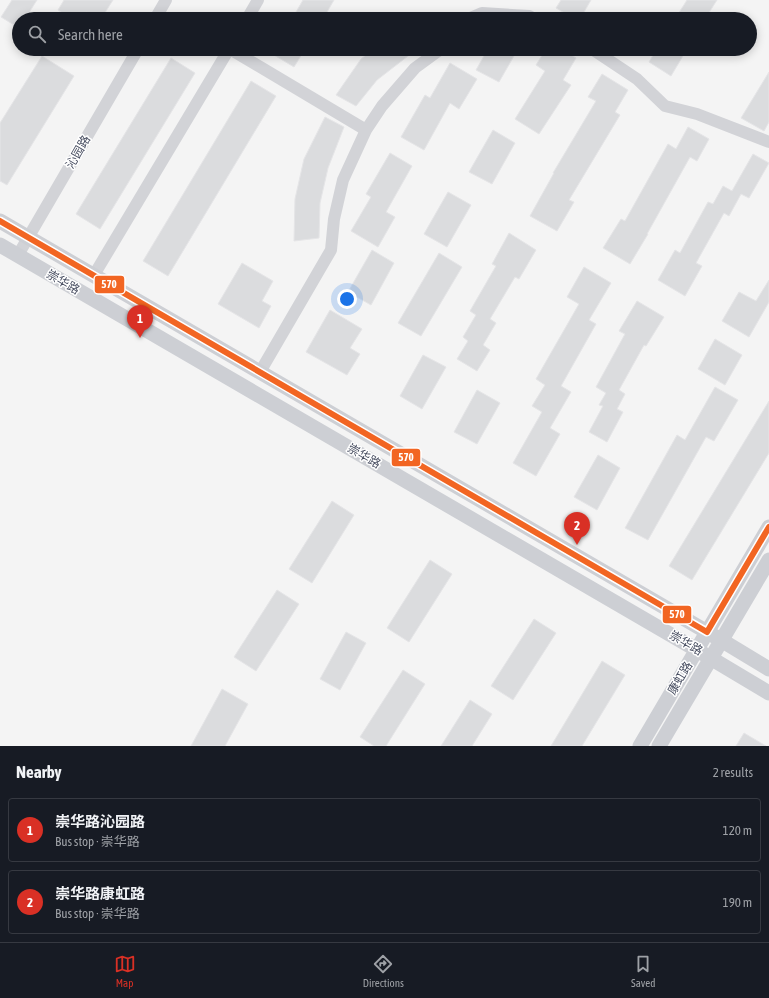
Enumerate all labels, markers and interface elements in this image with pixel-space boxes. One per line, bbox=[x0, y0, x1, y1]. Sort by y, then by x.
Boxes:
search box bbox=[12, 12, 757, 56]
icon: search bbox=[26, 23, 48, 45]
text: Search here bbox=[58, 26, 123, 43]
street label: 沁园路 bbox=[63, 133, 93, 171]
street label: 崇华路 bbox=[44, 267, 82, 297]
line badge: 570 bbox=[94, 275, 125, 294]
text: 570 bbox=[101, 278, 117, 290]
your location bbox=[337, 289, 357, 309]
pin: 1 bbox=[127, 305, 153, 338]
street label: 崇华路 bbox=[345, 441, 383, 471]
line badge: 570 bbox=[391, 448, 421, 467]
text: 570 bbox=[398, 451, 414, 463]
pin: 2 bbox=[564, 512, 590, 545]
line badge: 570 bbox=[662, 605, 692, 624]
text: 570 bbox=[669, 608, 685, 620]
street label: 崇华路 bbox=[667, 628, 705, 658]
street label: 康虹路 bbox=[665, 659, 695, 697]
text: Nearby bbox=[16, 762, 62, 782]
text: 2 results bbox=[713, 765, 753, 780]
text: 崇华路沁园路 bbox=[55, 813, 145, 830]
text: 1 bbox=[27, 823, 33, 838]
text: 120 m bbox=[723, 823, 752, 838]
text: Bus stop · 崇华路 bbox=[55, 834, 140, 849]
text: 崇华路康虹路 bbox=[55, 885, 145, 902]
text: 2 bbox=[27, 895, 33, 910]
text: 190 m bbox=[723, 895, 752, 910]
text: Bus stop · 崇华路 bbox=[55, 906, 140, 921]
tab: Map bbox=[114, 953, 136, 989]
tab: Directions bbox=[363, 953, 404, 989]
tab: Saved bbox=[631, 953, 655, 989]

